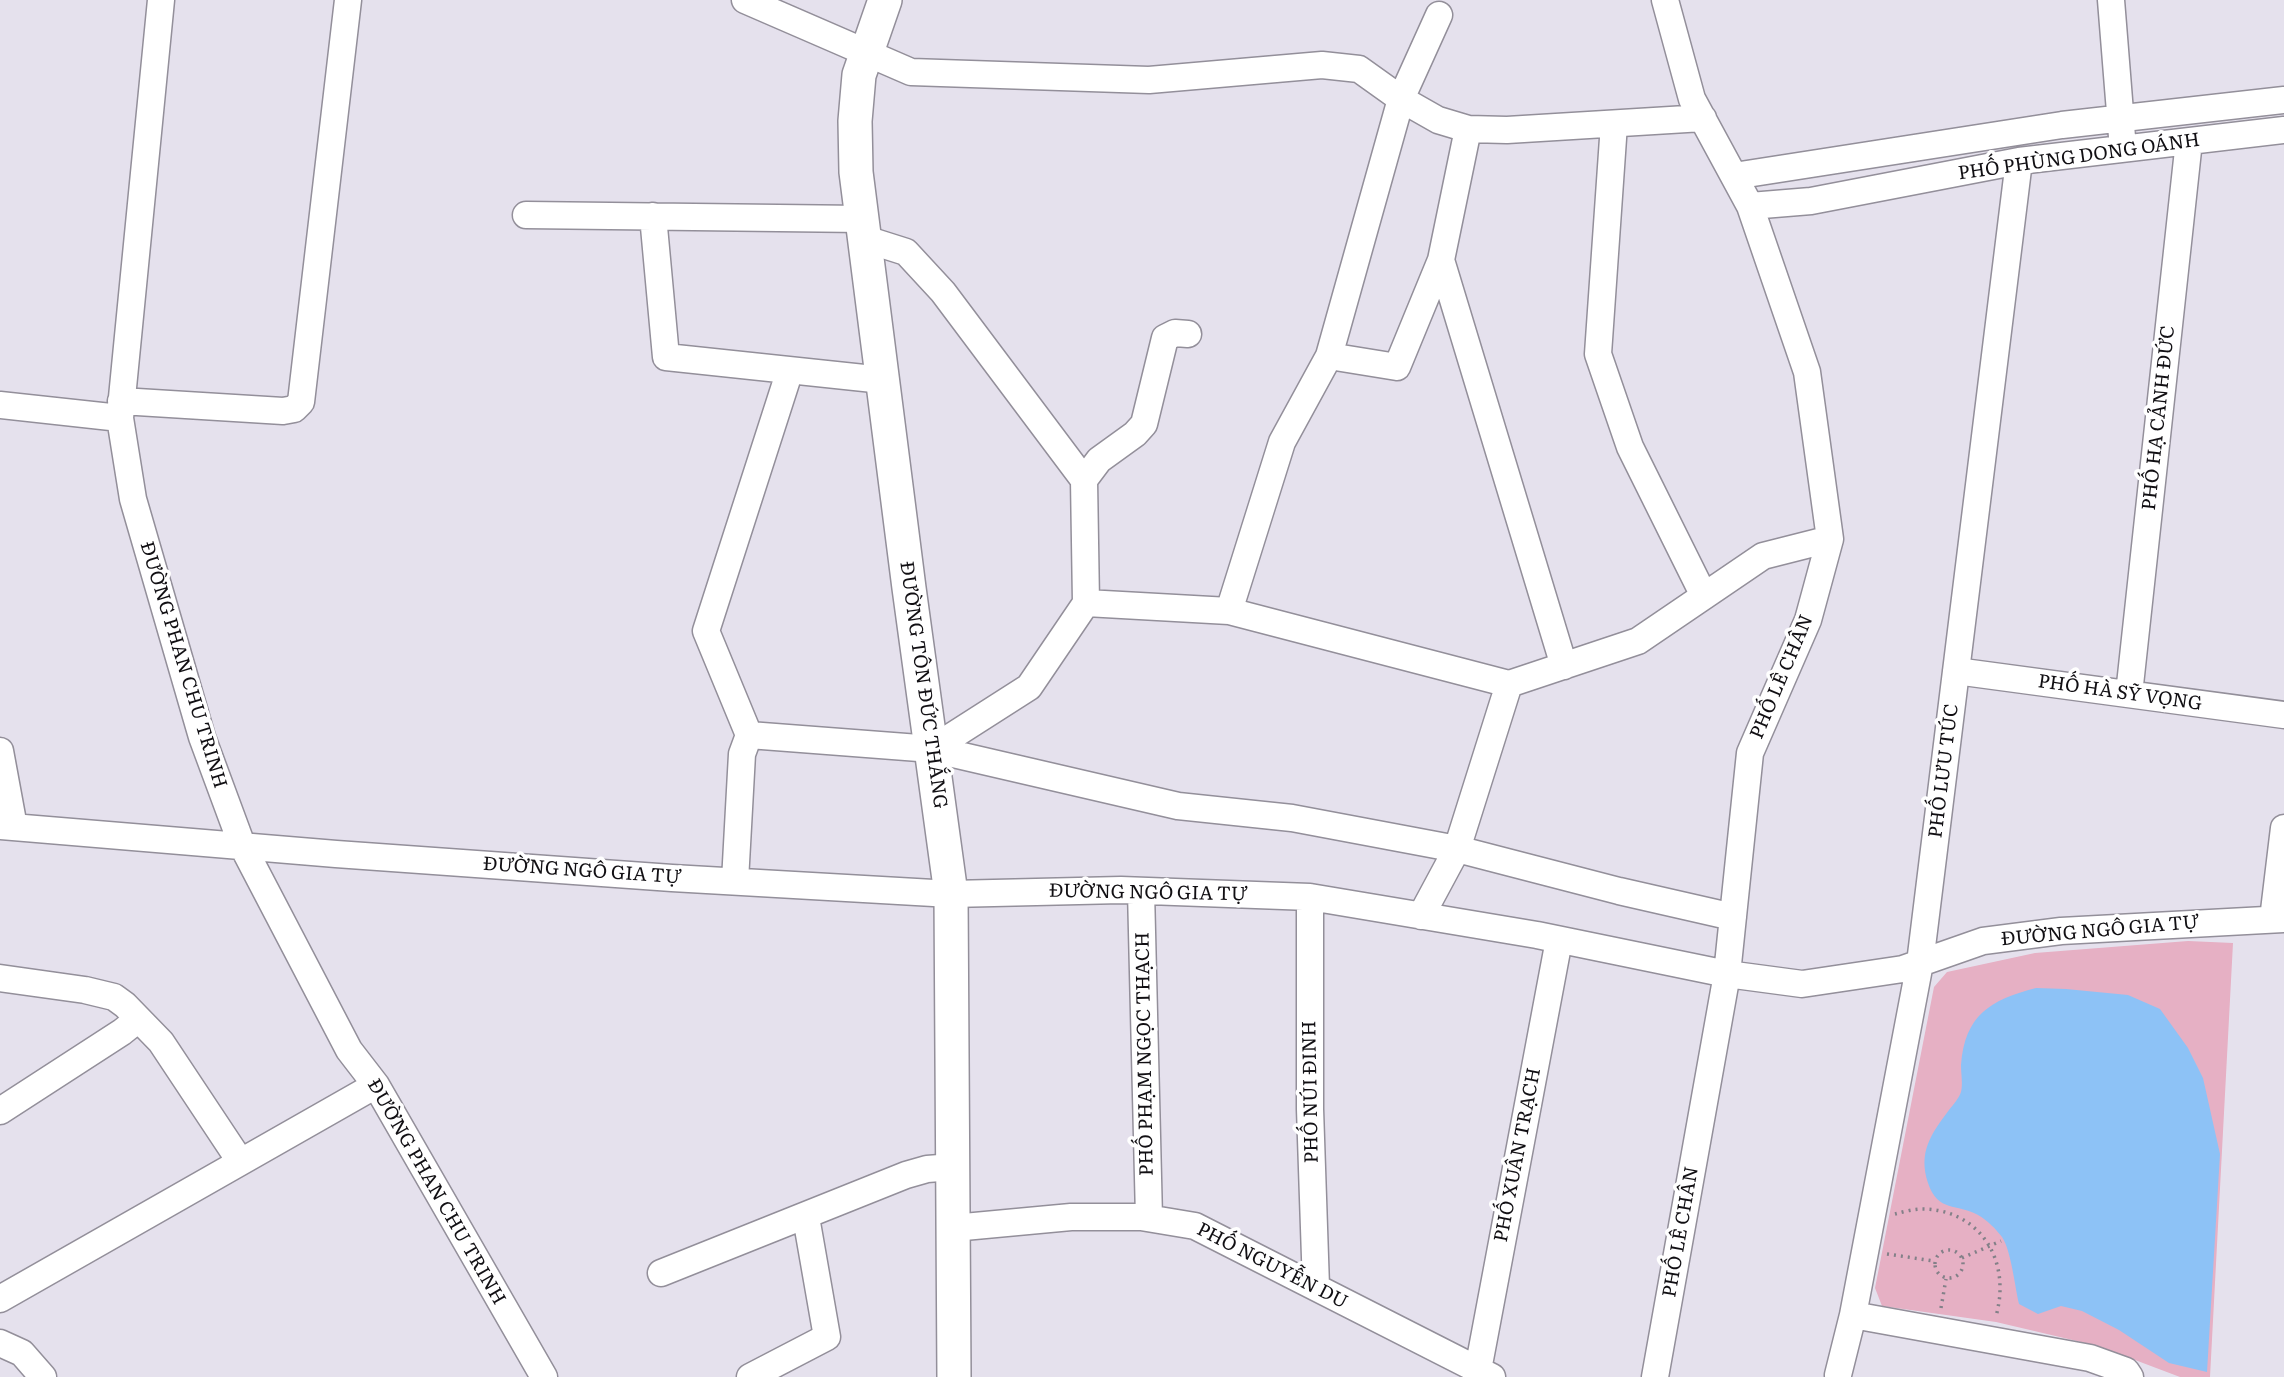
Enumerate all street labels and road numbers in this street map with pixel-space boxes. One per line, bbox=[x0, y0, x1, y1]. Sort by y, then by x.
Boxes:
street label: PHỐ PHÙNG DONG OÁNH bbox=[1957, 129, 2201, 185]
street label: PHỐ HẠ CẢNH ĐỨC bbox=[2138, 324, 2180, 512]
street label: ĐƯỜNG PHAN CHU TRINH bbox=[135, 539, 231, 791]
street label: ĐƯỜNG TÔN ĐỨC THẮNG bbox=[894, 560, 952, 810]
street label: PHỐ LÊ CHÂN bbox=[1746, 611, 1818, 743]
street label: PHỐ HÀ SỸ VỌNG bbox=[2036, 670, 2204, 716]
street label: PHỐ LƯU TÚC bbox=[1924, 703, 1964, 839]
street label: ĐƯỜNG NGÔ GIA TỰ bbox=[482, 853, 682, 889]
street label: ĐƯỜNG NGÔ GIA TỰ bbox=[1049, 880, 1247, 906]
street label: ĐƯỜNG NGÔ GIA TỰ bbox=[2000, 911, 2200, 951]
street label: PHỐ PHẠM NGỌC THẠCH bbox=[1131, 932, 1159, 1176]
street label: PHỐ NÚI ĐINH bbox=[1298, 1021, 1324, 1163]
street label: PHỐ XUÂN TRẠCH bbox=[1490, 1066, 1546, 1244]
street label: ĐƯỜNG PHAN CHU TRINH bbox=[362, 1075, 510, 1309]
street label: PHỐ LÊ CHÂN bbox=[1658, 1165, 1704, 1299]
street label: PHỐ NGUYỄN DU bbox=[1193, 1218, 1351, 1314]

